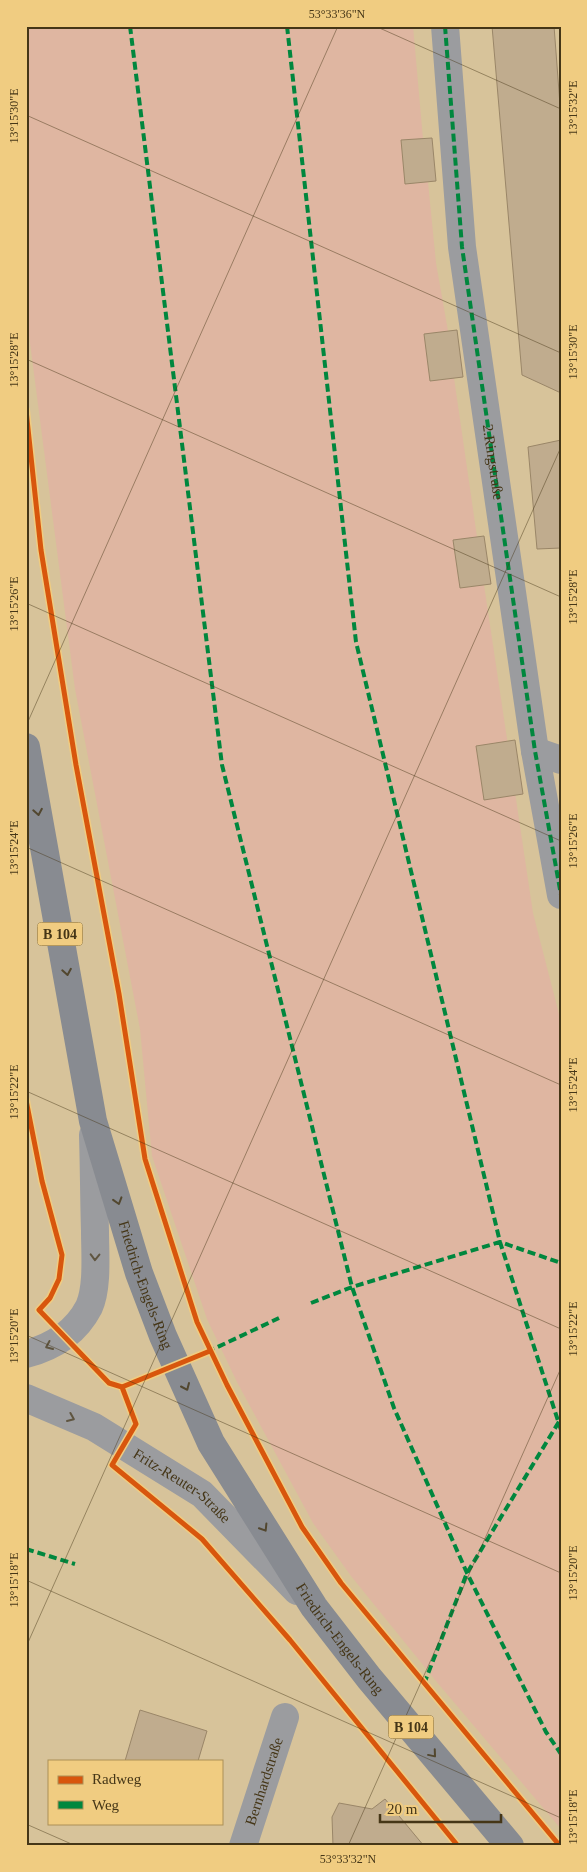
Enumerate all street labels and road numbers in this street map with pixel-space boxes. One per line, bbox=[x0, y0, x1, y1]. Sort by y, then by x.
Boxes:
street label: 2.Ringstraße bbox=[480, 423, 507, 501]
road number: B 104 bbox=[38, 922, 82, 946]
street label: Friedrich-Engels-Ring bbox=[116, 1219, 176, 1352]
street label: Fritz-Reuter-Straße bbox=[130, 1445, 234, 1526]
street label: Friedrich-Engels-Ring bbox=[293, 1580, 387, 1698]
road number: B 104 bbox=[388, 1715, 434, 1738]
street label: Bernhardstraße bbox=[242, 1735, 286, 1827]

